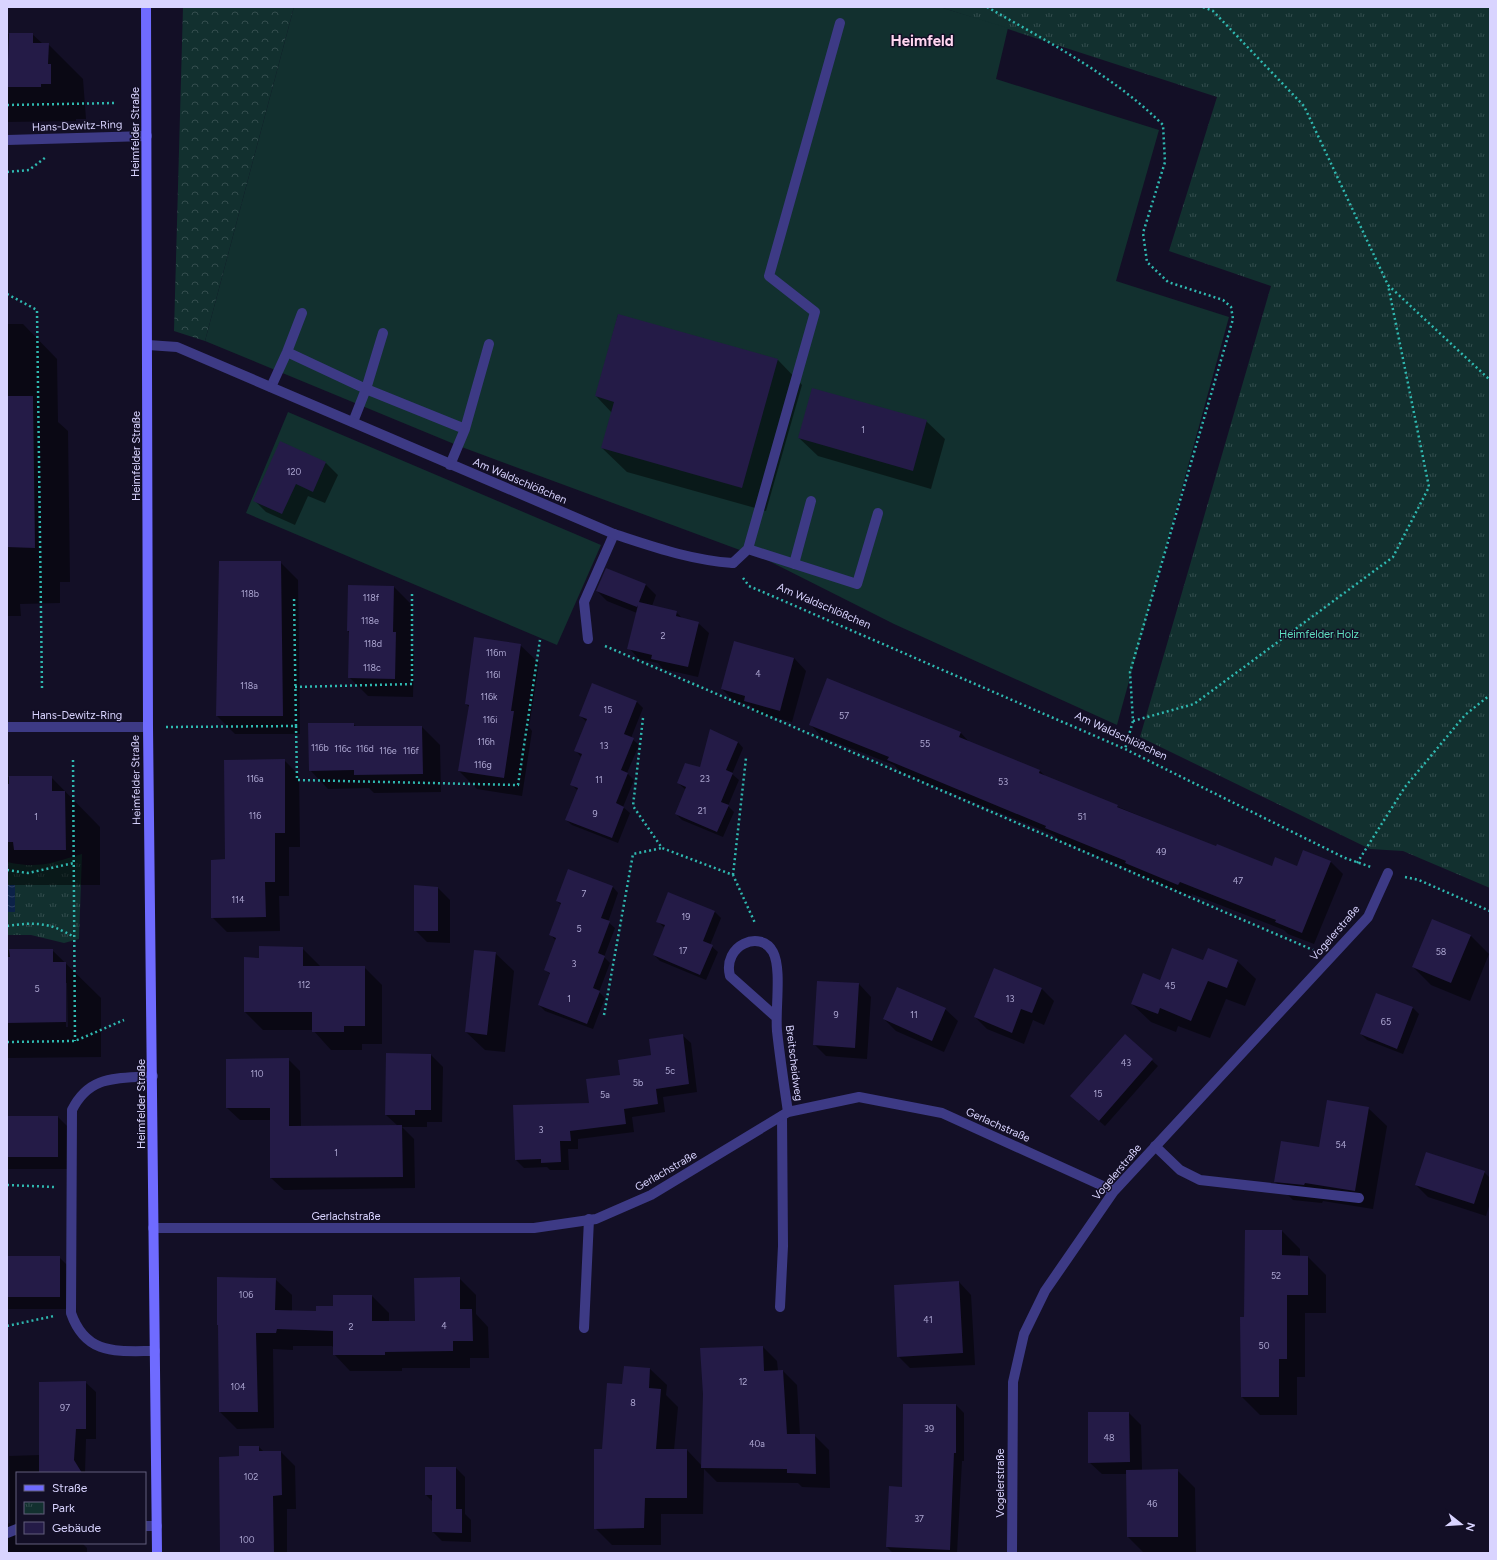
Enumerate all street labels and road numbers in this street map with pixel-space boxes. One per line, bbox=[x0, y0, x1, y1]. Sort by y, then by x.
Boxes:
street label: Heimfelder Straße bbox=[129, 87, 142, 177]
street label: Hans-Dewitz-Ring bbox=[32, 118, 122, 134]
street label: Heimfelder Straße bbox=[130, 411, 143, 501]
street label: Am Waldschlößchen bbox=[471, 455, 569, 507]
street label: Am Waldschlößchen bbox=[775, 580, 873, 632]
street label: Hans-Dewitz-Ring bbox=[32, 709, 122, 722]
street label: Am Waldschlößchen bbox=[1073, 709, 1169, 763]
street label: Heimfelder Straße bbox=[129, 735, 143, 825]
street label: Vogelerstraße bbox=[1307, 903, 1363, 963]
street label: Breitscheidweg bbox=[783, 1024, 805, 1102]
street label: Heimfelder Straße bbox=[135, 1059, 148, 1149]
street label: Gerlachstraße bbox=[964, 1105, 1032, 1145]
street label: Vogelerstraße bbox=[1090, 1141, 1144, 1203]
street label: Gerlachstraße bbox=[633, 1148, 699, 1194]
street label: Gerlachstraße bbox=[311, 1210, 381, 1223]
street label: Vogelerstraße bbox=[994, 1449, 1007, 1518]

